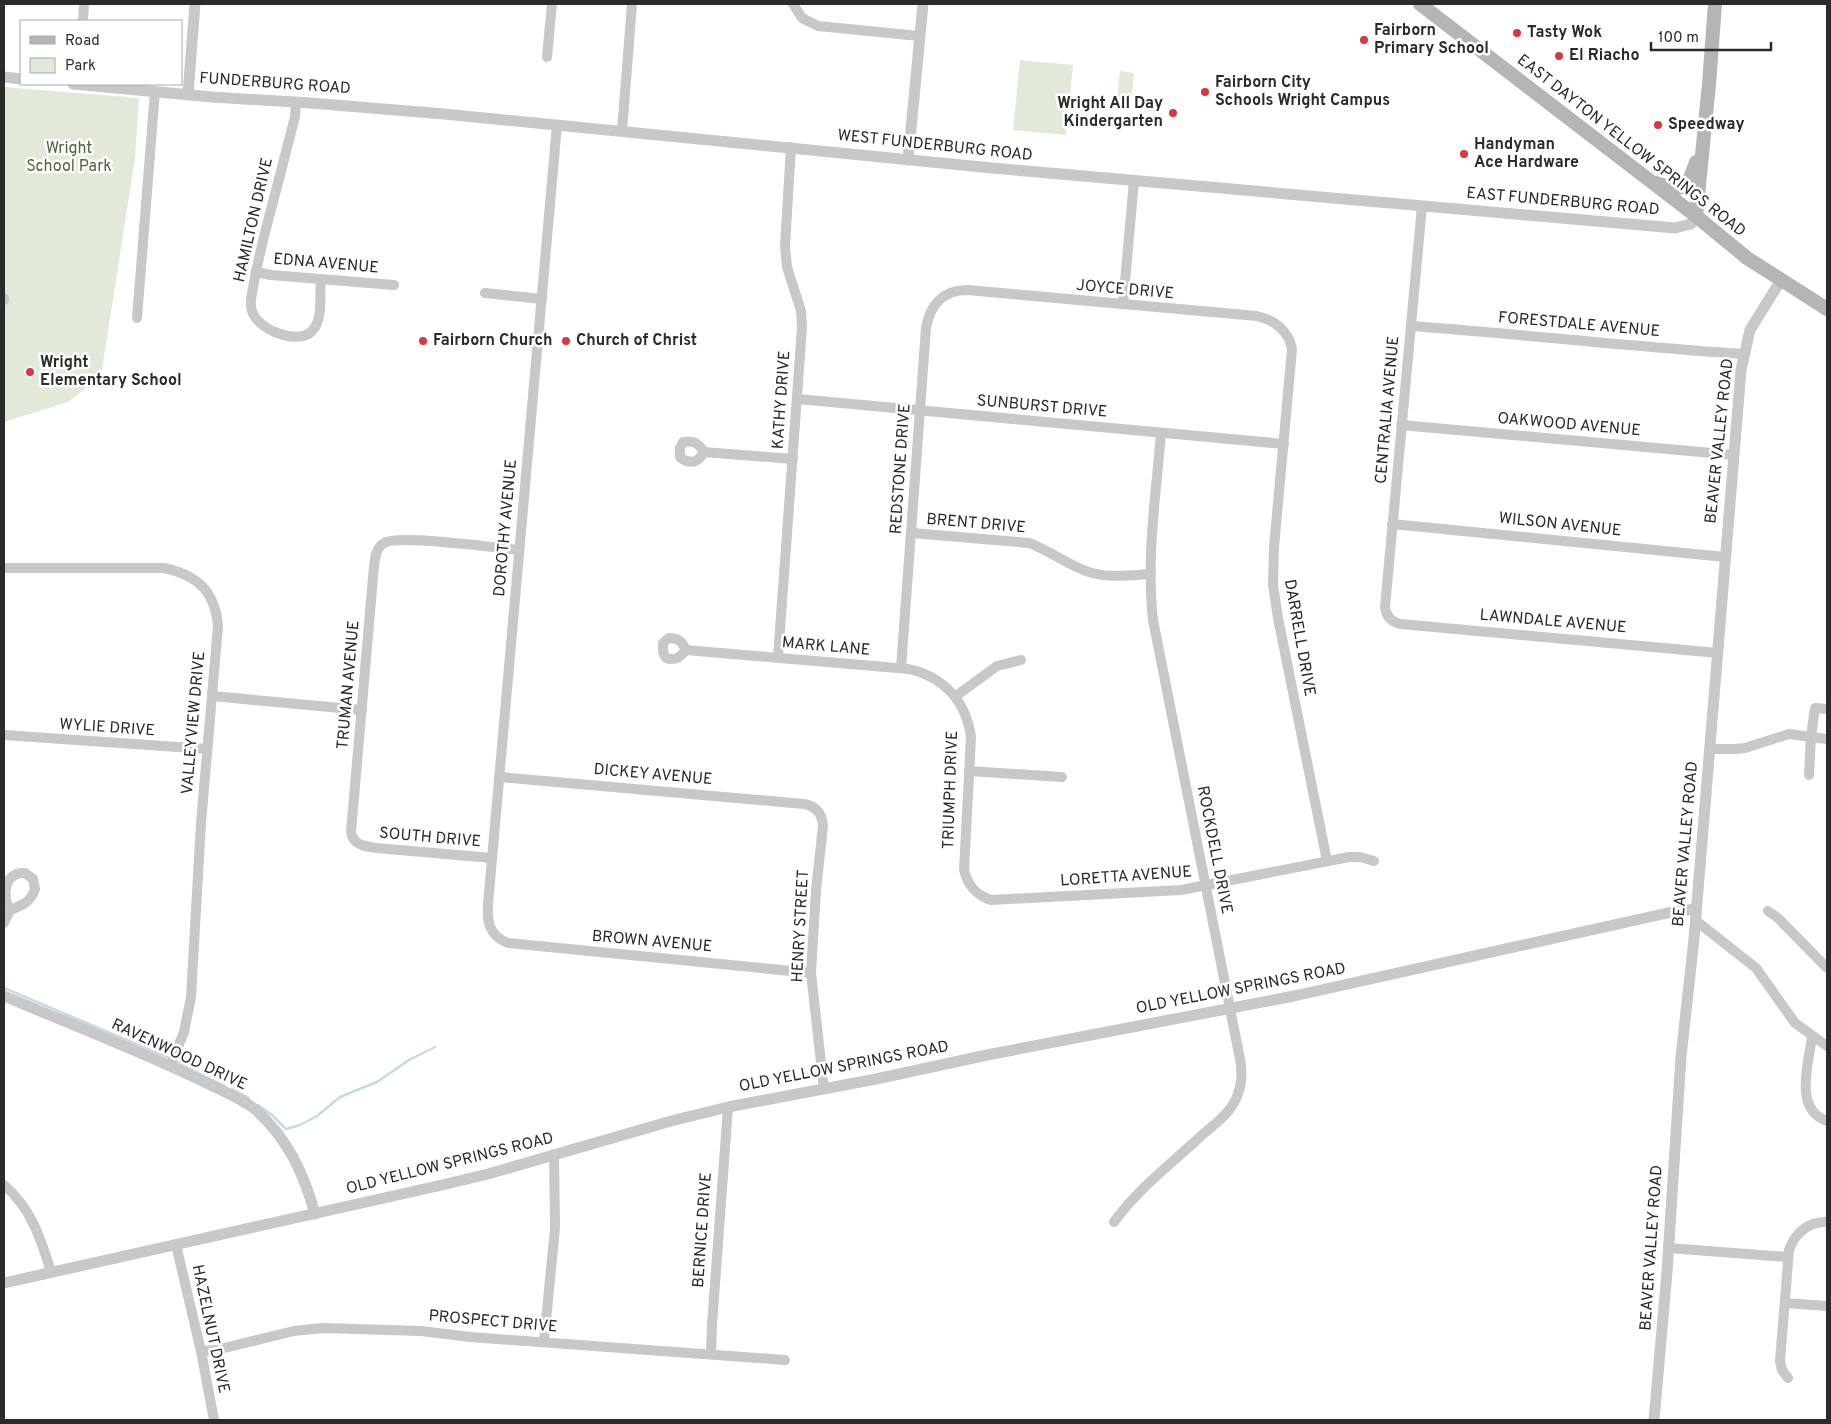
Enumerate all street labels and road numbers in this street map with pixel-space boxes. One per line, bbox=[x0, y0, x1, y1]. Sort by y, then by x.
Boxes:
street label: EAST DAYTON YELLOW SPRINGS ROAD bbox=[1513, 50, 1749, 242]
street label: FUNDERBURG ROAD bbox=[199, 69, 351, 99]
street label: WEST FUNDERBURG ROAD bbox=[836, 126, 1034, 166]
street label: HAMILTON DRIVE bbox=[230, 156, 278, 284]
street label: EAST FUNDERBURG ROAD bbox=[1466, 184, 1660, 220]
street label: EDNA AVENUE bbox=[273, 249, 379, 279]
street label: JOYCE DRIVE bbox=[1075, 276, 1175, 304]
street label: FORESTDALE AVENUE bbox=[1497, 308, 1661, 342]
street label: CENTRALIA AVENUE bbox=[1372, 335, 1404, 485]
street label: KATHY DRIVE bbox=[769, 350, 795, 450]
street label: BEAVER VALLEY ROAD bbox=[1701, 357, 1739, 525]
street label: SUNBURST DRIVE bbox=[976, 391, 1108, 423]
street label: REDSTONE DRIVE bbox=[886, 403, 916, 535]
street label: OAKWOOD AVENUE bbox=[1497, 409, 1641, 441]
street label: DOROTHY AVENUE bbox=[490, 458, 522, 598]
street label: WILSON AVENUE bbox=[1498, 509, 1622, 541]
street label: BRENT DRIVE bbox=[925, 510, 1027, 538]
street label: DARRELL DRIVE bbox=[1279, 578, 1319, 698]
street label: LAWNDALE AVENUE bbox=[1479, 606, 1627, 638]
street label: TRUMAN AVENUE bbox=[333, 620, 365, 750]
street label: MARK LANE bbox=[781, 633, 871, 661]
street label: VALLEYVIEW DRIVE bbox=[178, 650, 210, 796]
street label: WYLIE DRIVE bbox=[59, 715, 155, 741]
street label: TRIUMPH DRIVE bbox=[939, 730, 963, 850]
street label: DICKEY AVENUE bbox=[593, 760, 713, 790]
street label: BEAVER VALLEY ROAD bbox=[1669, 760, 1703, 928]
street label: ROCKDELL DRIVE bbox=[1192, 784, 1236, 916]
street label: SOUTH DRIVE bbox=[378, 824, 482, 852]
street label: LORETTA AVENUE bbox=[1059, 862, 1193, 892]
street label: HENRY STREET bbox=[788, 869, 814, 983]
street label: BROWN AVENUE bbox=[591, 927, 713, 957]
street label: OLD YELLOW SPRINGS ROAD bbox=[1134, 959, 1348, 1019]
street label: RAVENWOOD DRIVE bbox=[108, 1015, 250, 1095]
street label: OLD YELLOW SPRINGS ROAD bbox=[737, 1037, 951, 1097]
street label: OLD YELLOW SPRINGS ROAD bbox=[344, 1128, 556, 1200]
street label: BEAVER VALLEY ROAD bbox=[1636, 1164, 1668, 1332]
street label: BERNICE DRIVE bbox=[689, 1172, 717, 1288]
street label: HAZELNUT DRIVE bbox=[187, 1263, 233, 1395]
street label: PROSPECT DRIVE bbox=[428, 1306, 558, 1338]

